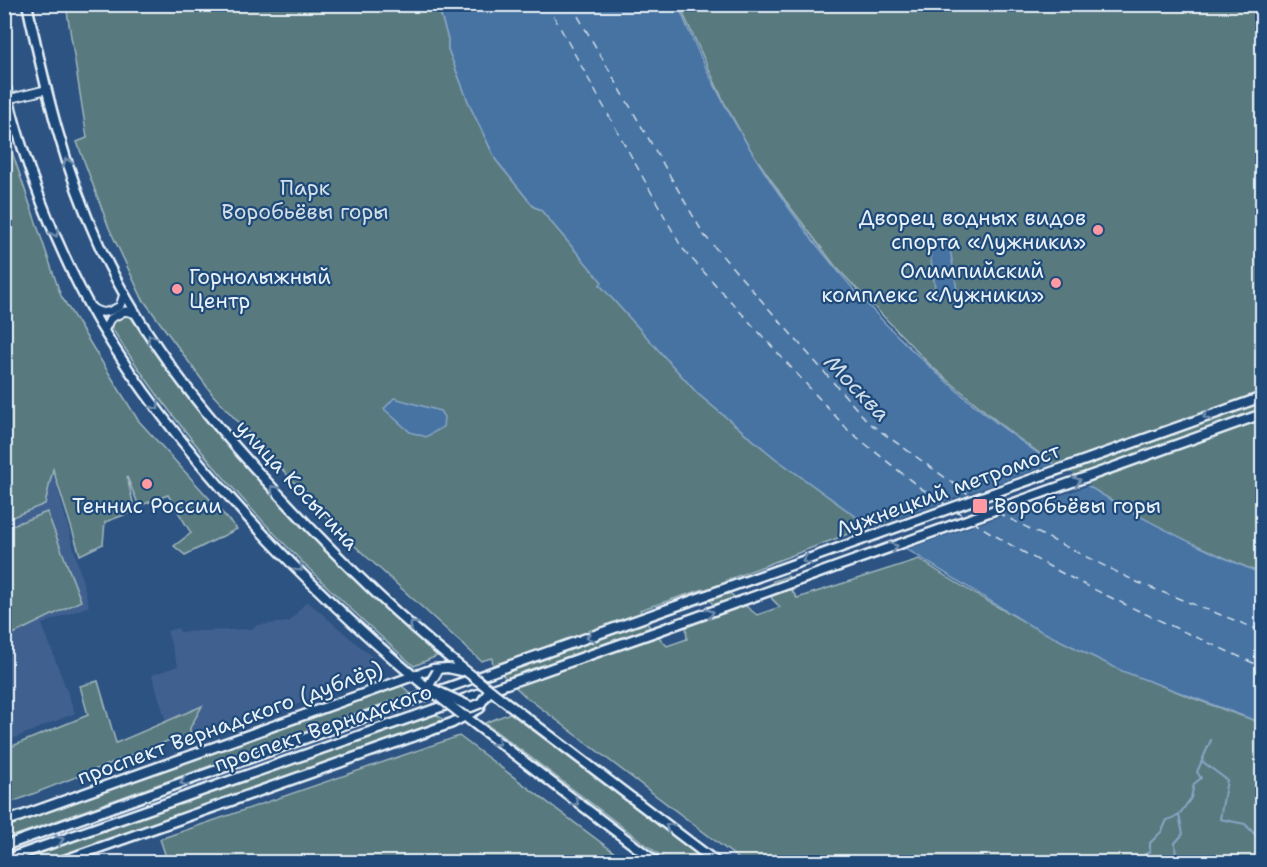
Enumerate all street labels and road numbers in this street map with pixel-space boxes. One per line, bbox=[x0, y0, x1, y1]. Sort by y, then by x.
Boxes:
street label: улица Косыгина bbox=[229, 414, 365, 556]
street label: Лужнецкий метромост bbox=[832, 436, 1064, 544]
street label: проспект Вернадского (дублёр) bbox=[74, 656, 386, 790]
street label: проспект Вернадского bbox=[211, 679, 435, 777]

